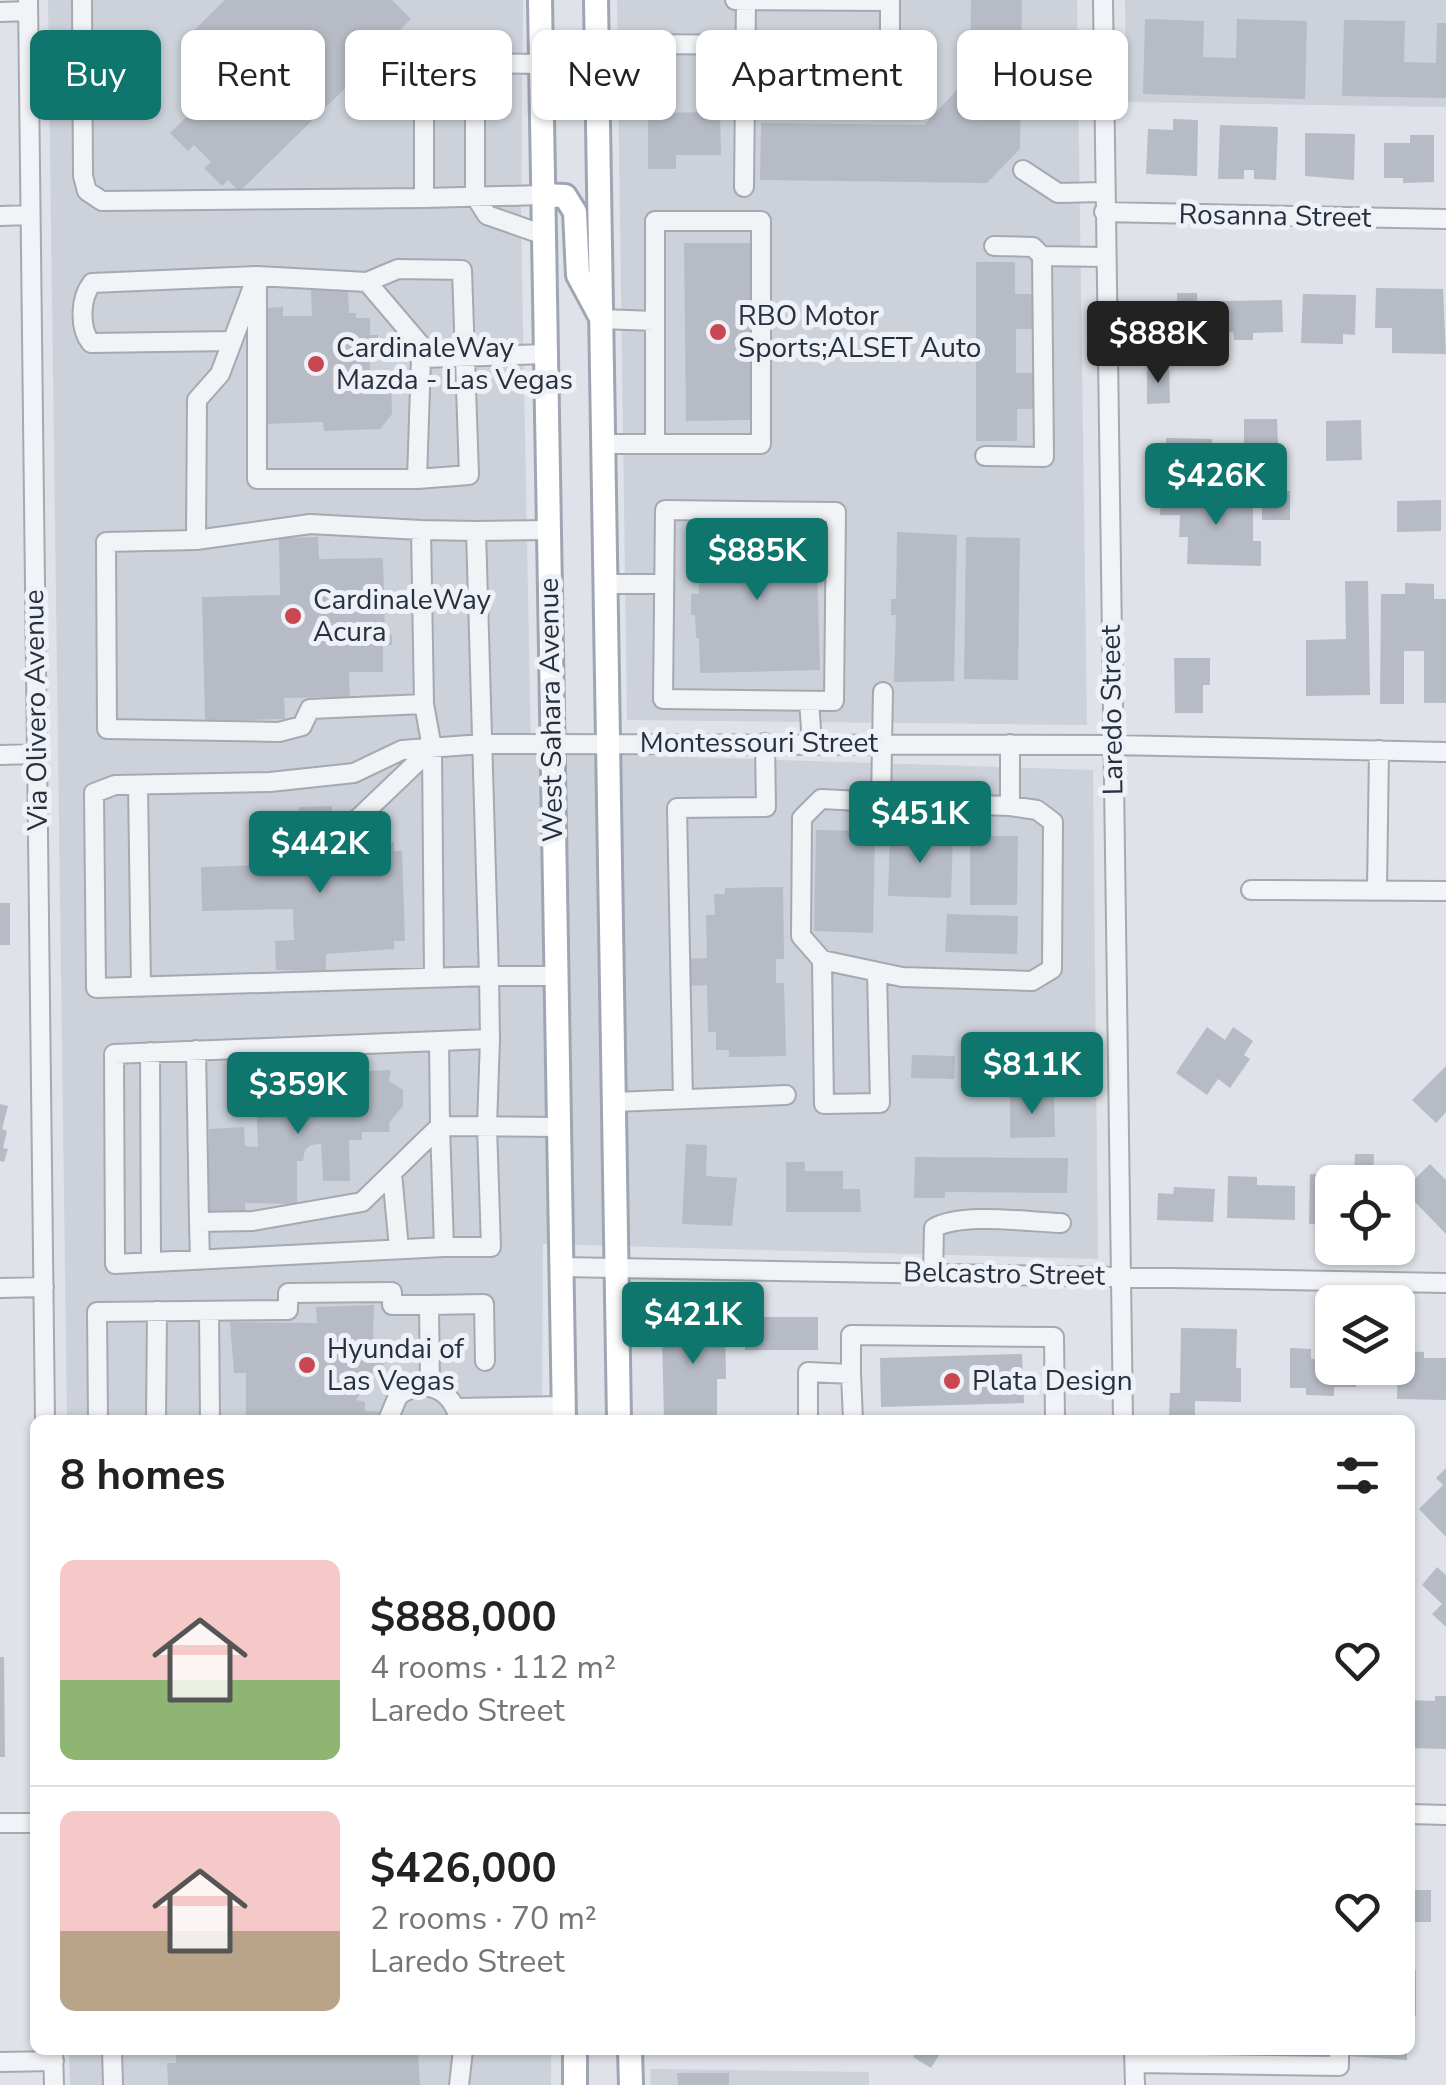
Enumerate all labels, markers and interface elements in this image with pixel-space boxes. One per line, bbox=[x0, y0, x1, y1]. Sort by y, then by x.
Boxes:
chip: Buy bbox=[30, 30, 161, 120]
chip: Rent bbox=[181, 30, 325, 120]
chip: Filters bbox=[345, 30, 512, 120]
chip: New bbox=[532, 30, 676, 120]
chip: Apartment bbox=[696, 30, 937, 120]
chip: House bbox=[957, 30, 1128, 120]
street label: Rosanna Street bbox=[1178, 195, 1372, 237]
place label: RBO Motor Sports;ALSET Auto bbox=[738, 297, 981, 367]
pin: $888K bbox=[1088, 301, 1228, 386]
text: $888K bbox=[1109, 312, 1207, 355]
marker: RBO Motor Sports;ALSET Auto bbox=[707, 321, 729, 343]
place label: CardinaleWay Mazda - Las Vegas bbox=[336, 329, 573, 399]
marker: CardinaleWay Mazda - Las Vegas bbox=[305, 353, 327, 375]
pin: $426K bbox=[1146, 443, 1286, 528]
text: $426K bbox=[1167, 454, 1265, 497]
pin: $885K bbox=[687, 518, 827, 603]
text: $885K bbox=[708, 529, 806, 572]
street label: West Sahara Avenue bbox=[530, 577, 572, 843]
place label: CardinaleWay Acura bbox=[313, 581, 492, 651]
street label: Via Olivero Avenue bbox=[15, 589, 57, 832]
marker: CardinaleWay Acura bbox=[282, 605, 304, 627]
street label: Laredo Street bbox=[1092, 624, 1132, 795]
street label: Montessouri Street bbox=[640, 724, 878, 762]
pin: $451K bbox=[850, 781, 990, 866]
text: $451K bbox=[871, 792, 969, 835]
pin: $442K bbox=[250, 811, 390, 896]
text: $442K bbox=[271, 822, 369, 865]
pin: $811K bbox=[962, 1032, 1102, 1117]
text: $811K bbox=[983, 1043, 1081, 1086]
pin: $359K bbox=[228, 1052, 368, 1137]
text: $359K bbox=[249, 1063, 347, 1106]
map controls bbox=[1315, 1165, 1415, 1385]
button: locate bbox=[1315, 1165, 1415, 1265]
street label: Belcastro Street bbox=[903, 1253, 1105, 1295]
pin: $421K bbox=[623, 1282, 763, 1367]
button: layers bbox=[1315, 1285, 1415, 1385]
text: $421K bbox=[644, 1293, 742, 1336]
place label: Hyundai of Las Vegas bbox=[327, 1330, 465, 1400]
marker: Hyundai of Las Vegas bbox=[296, 1354, 318, 1376]
place label: Plata Design bbox=[972, 1362, 1133, 1400]
marker: Plata Design bbox=[941, 1370, 963, 1392]
text: 8 homes bbox=[60, 1447, 225, 1504]
icon: filters bbox=[1330, 1448, 1385, 1503]
text: $888,000 bbox=[370, 1589, 557, 1646]
icon: home bbox=[140, 1600, 260, 1720]
icon: heart bbox=[1330, 1633, 1385, 1688]
text: 4 rooms · 112 m² bbox=[370, 1646, 616, 1689]
text: Laredo Street bbox=[370, 1689, 565, 1732]
text: $426,000 bbox=[370, 1840, 557, 1897]
icon: home bbox=[140, 1851, 260, 1971]
icon: heart bbox=[1330, 1884, 1385, 1939]
text: 2 rooms · 70 m² bbox=[370, 1897, 597, 1940]
text: Laredo Street bbox=[370, 1940, 565, 1983]

